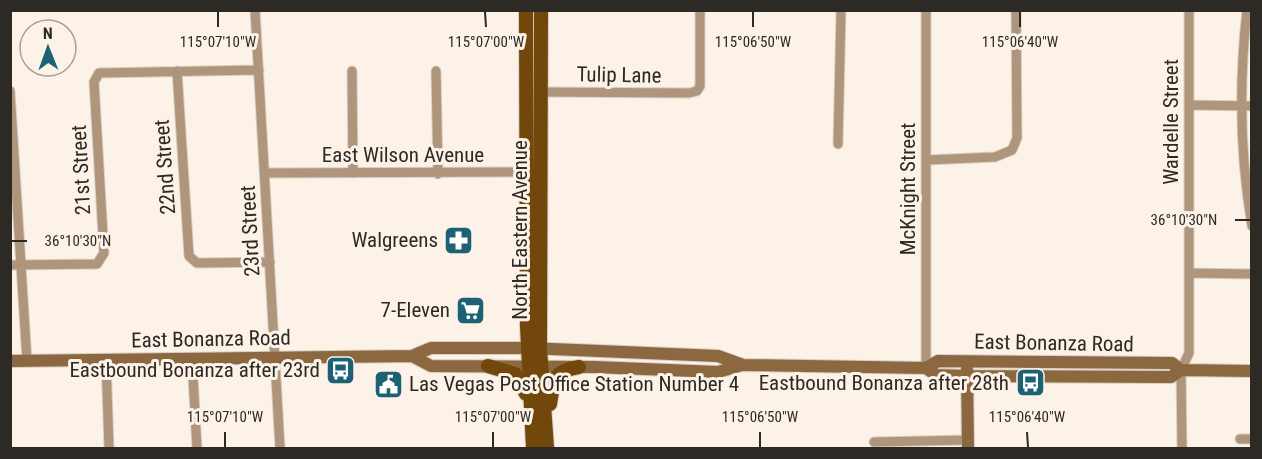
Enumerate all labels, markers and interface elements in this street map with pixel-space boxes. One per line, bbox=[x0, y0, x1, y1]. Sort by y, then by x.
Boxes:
north arrow bbox=[18, 18, 78, 78]
text: N bbox=[43, 24, 53, 43]
text: 115°07'10"W bbox=[180, 33, 257, 51]
text: 115°07'00"W bbox=[448, 33, 525, 51]
text: 115°06'50"W bbox=[715, 33, 792, 51]
text: 115°06'40"W bbox=[982, 33, 1059, 51]
street label: Wardelle Street bbox=[1159, 59, 1183, 185]
street label: Tulip Lane bbox=[576, 62, 662, 88]
street label: 22nd Street bbox=[150, 119, 180, 215]
street label: McKnight Street bbox=[896, 123, 920, 255]
street label: 21st Street bbox=[67, 124, 95, 216]
street label: North Eastern Avenue bbox=[508, 140, 532, 320]
street label: East Wilson Avenue bbox=[322, 143, 484, 167]
street label: 23rd Street bbox=[236, 185, 264, 277]
text: 36°10'30"N bbox=[1151, 211, 1217, 229]
pharmacy icon: Walgreens bbox=[443, 224, 475, 256]
place label: Walgreens bbox=[351, 228, 438, 252]
text: 36°10'30"N bbox=[45, 232, 111, 250]
supermarket icon: 7-Eleven bbox=[455, 294, 487, 326]
place label: 7-Eleven bbox=[381, 298, 450, 322]
street label: East Bonanza Road bbox=[131, 326, 291, 352]
street label: East Bonanza Road bbox=[974, 330, 1134, 356]
bus stop icon: Eastbound Bonanza after 23rd bbox=[325, 354, 357, 386]
place label: Eastbound Bonanza after 23rd bbox=[69, 358, 320, 382]
bus stop icon: Eastbound Bonanza after 28th bbox=[1014, 367, 1046, 399]
public building icon: Las Vegas Post Office Station Number 4 bbox=[372, 368, 404, 400]
place label: Eastbound Bonanza after 28th bbox=[759, 371, 1009, 395]
place label: Las Vegas Post Office Station Number 4 bbox=[409, 372, 739, 396]
text: 115°07'10"W bbox=[187, 408, 264, 426]
text: 115°07'00"W bbox=[455, 408, 532, 426]
text: 115°06'50"W bbox=[722, 408, 799, 426]
text: 115°06'40"W bbox=[989, 408, 1066, 426]

